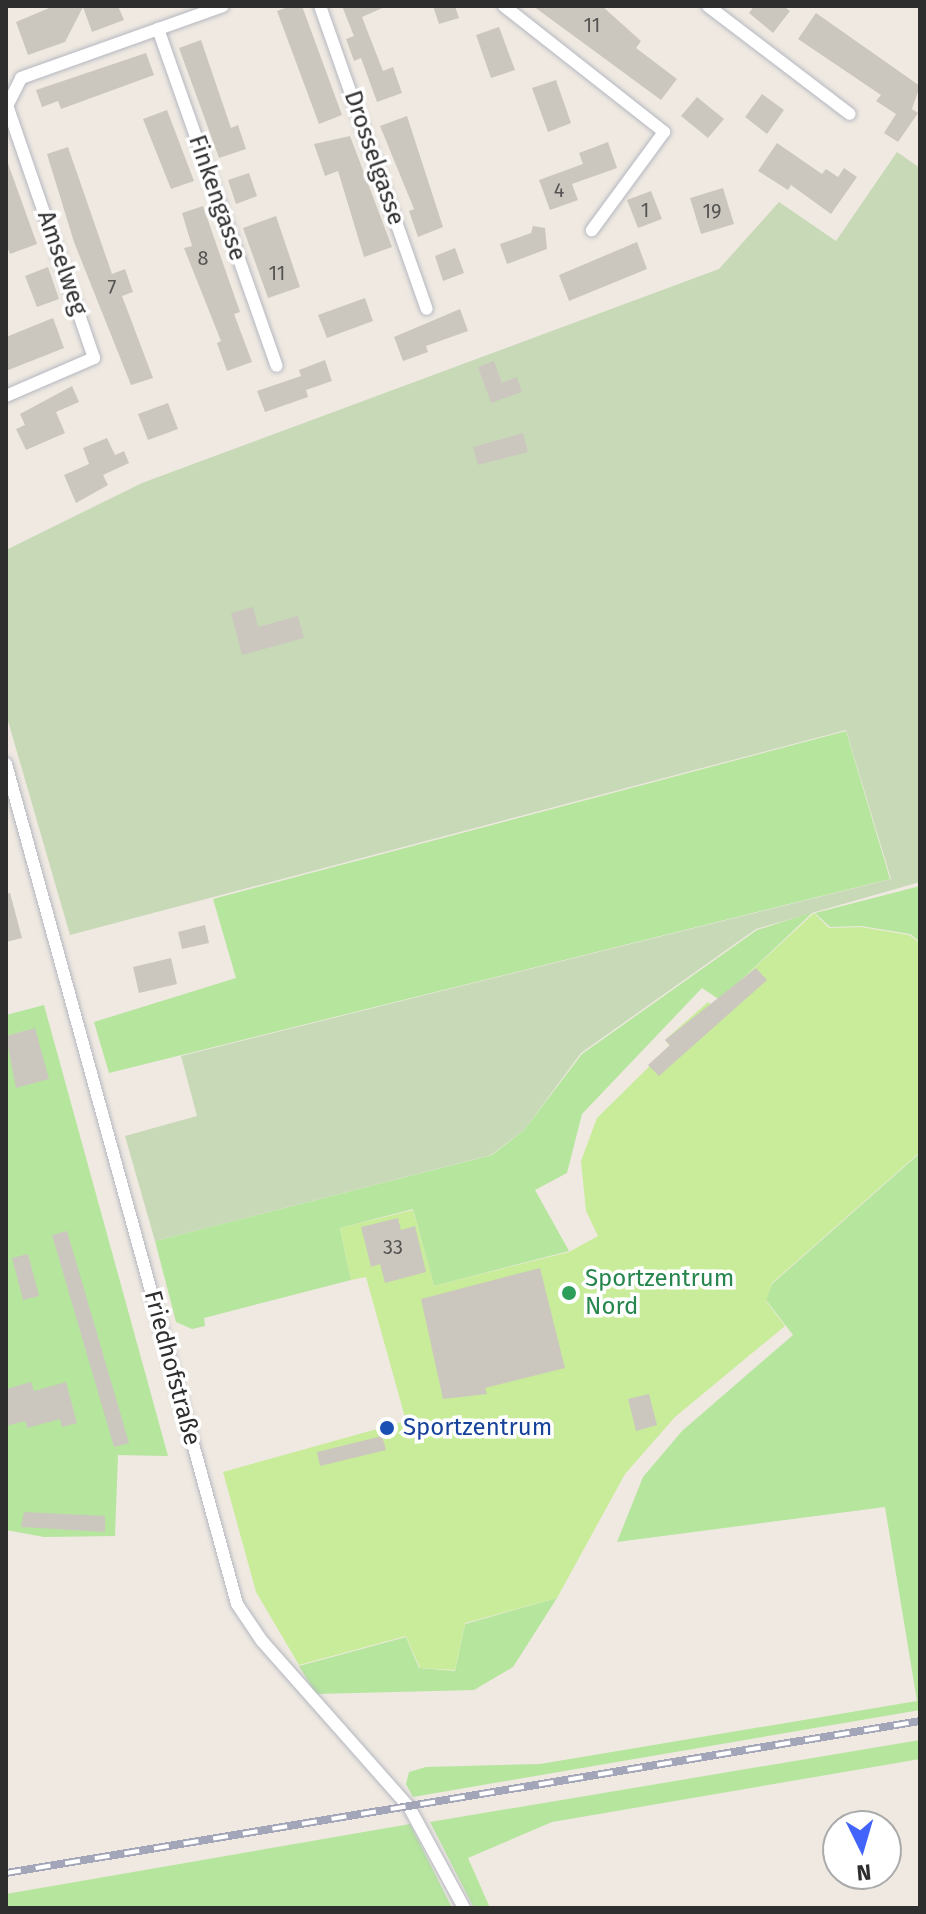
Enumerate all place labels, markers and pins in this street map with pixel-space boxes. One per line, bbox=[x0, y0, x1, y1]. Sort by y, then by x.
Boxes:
place label: Sportzentrum Nord bbox=[585, 1265, 734, 1321]
marker: Sportzentrum Nord bbox=[560, 1284, 578, 1302]
place label: Sportzentrum bbox=[403, 1414, 552, 1442]
marker: Sportzentrum bbox=[378, 1419, 396, 1437]

